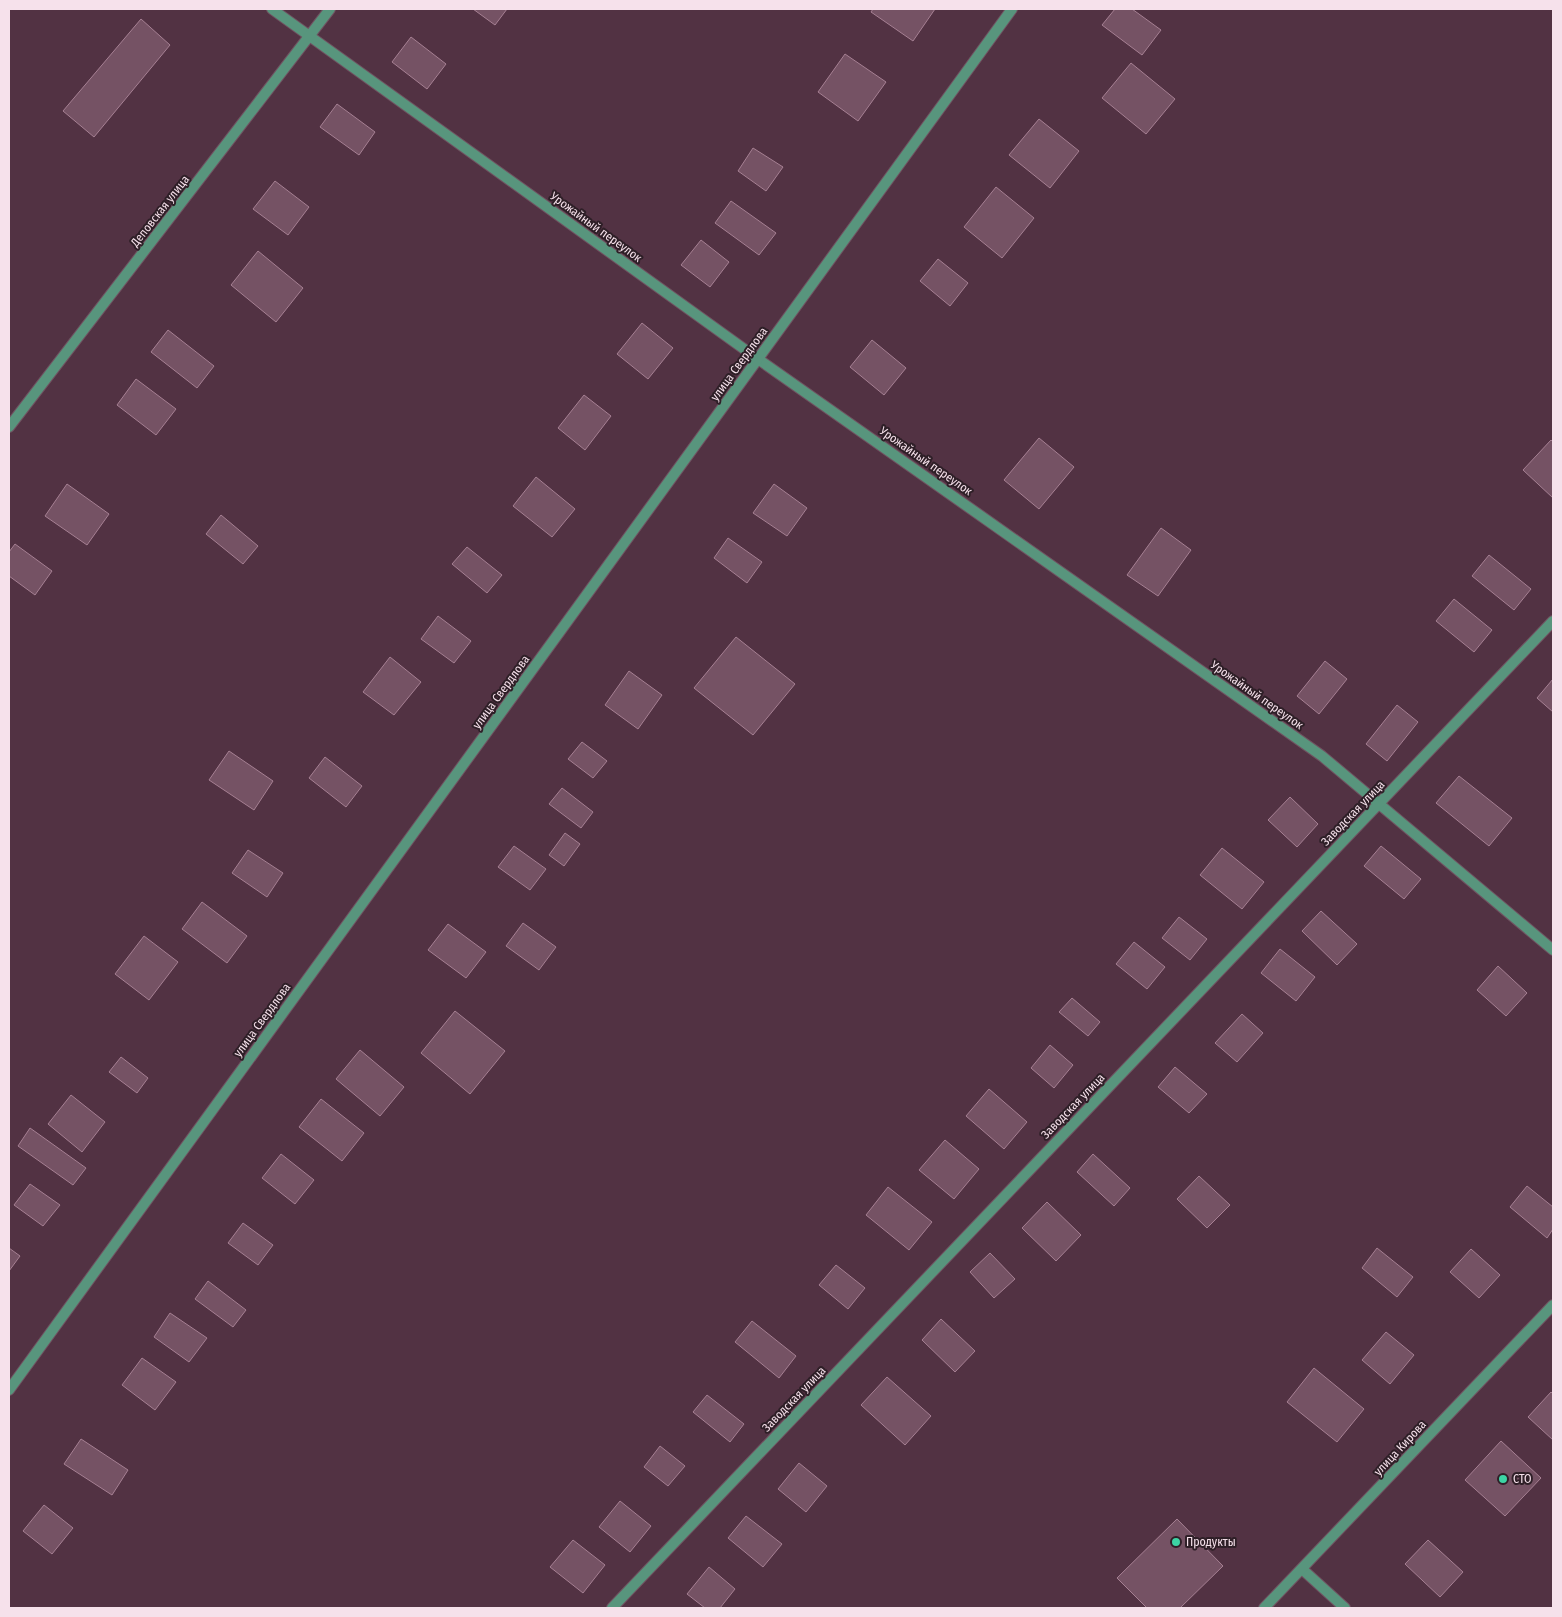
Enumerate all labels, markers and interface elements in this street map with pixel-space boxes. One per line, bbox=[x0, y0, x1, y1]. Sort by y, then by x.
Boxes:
street label: Деповская улица bbox=[127, 172, 192, 250]
street label: Урожайный переулок bbox=[547, 188, 645, 265]
street label: улица Свердлова bbox=[708, 324, 770, 403]
street label: Урожайный переулок bbox=[876, 423, 975, 498]
street label: улица Свердлова bbox=[470, 652, 532, 731]
street label: Урожайный переулок bbox=[1207, 657, 1306, 732]
street label: Заводская улица bbox=[1318, 777, 1388, 848]
street label: улица Свердлова bbox=[231, 980, 293, 1059]
street label: Заводская улица bbox=[1038, 1070, 1108, 1141]
street label: Заводская улица bbox=[759, 1363, 829, 1434]
street label: улица Кирова bbox=[1371, 1417, 1429, 1478]
place label: СТО bbox=[1513, 1472, 1532, 1486]
marker: СТО bbox=[1497, 1473, 1509, 1485]
place label: Продукты bbox=[1186, 1535, 1236, 1549]
marker: Продукты bbox=[1170, 1536, 1182, 1548]

